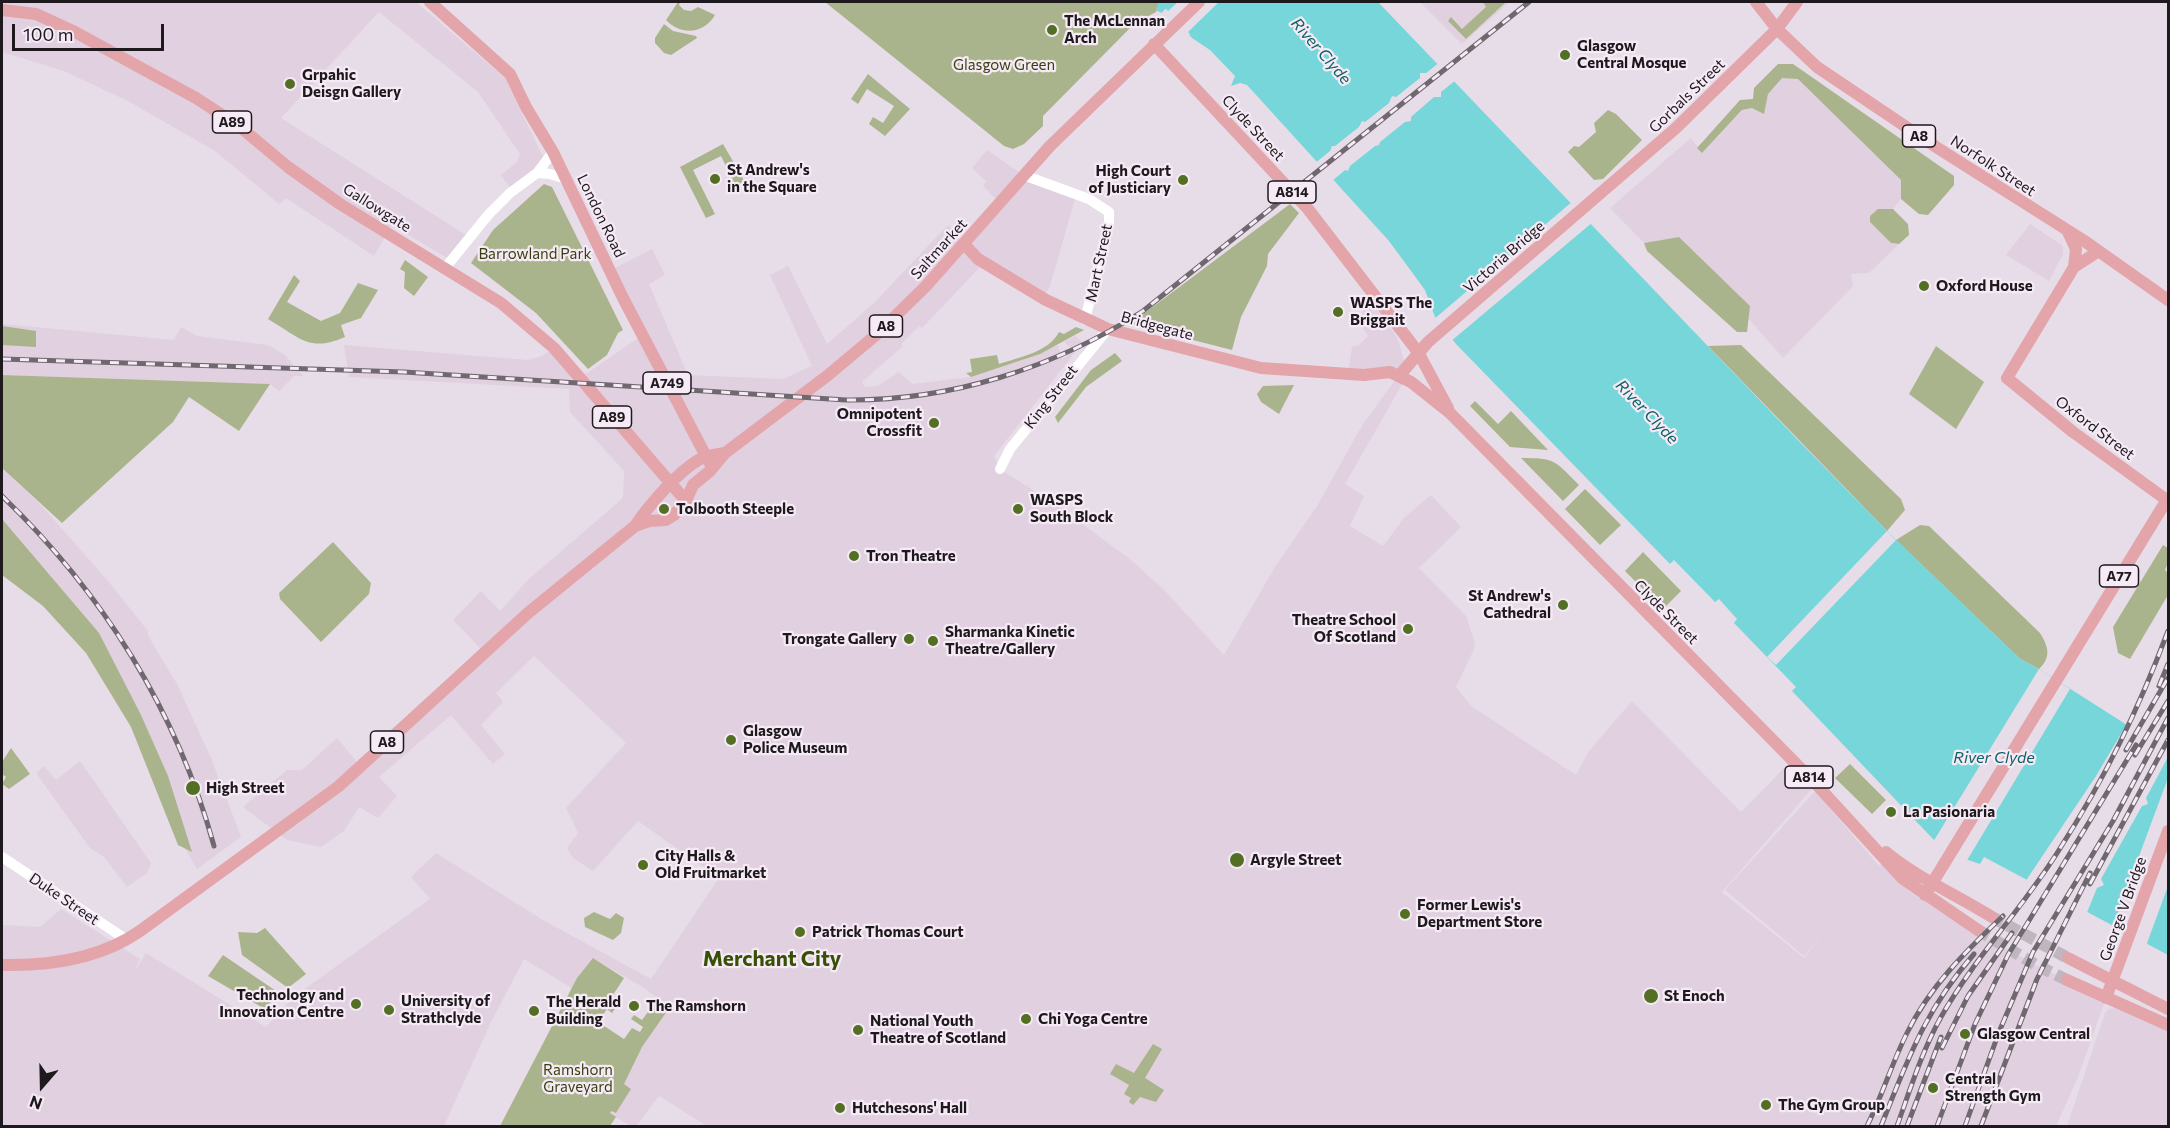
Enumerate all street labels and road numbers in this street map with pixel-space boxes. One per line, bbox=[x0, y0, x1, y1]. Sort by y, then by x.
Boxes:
street label: Gorbals Street bbox=[1645, 55, 1729, 137]
street label: Clyde Street bbox=[1218, 91, 1288, 165]
road number: A89 bbox=[212, 111, 252, 133]
road number: A8 bbox=[1902, 125, 1936, 147]
street label: Norfolk Street bbox=[1947, 132, 2039, 200]
street label: London Road bbox=[573, 171, 629, 261]
street label: Gallowgate bbox=[340, 180, 414, 236]
road number: A814 bbox=[1268, 181, 1316, 203]
street label: Saltmarket bbox=[907, 215, 971, 283]
street label: Victoria Bridge bbox=[1460, 217, 1548, 297]
street label: Mart Street bbox=[1082, 222, 1116, 304]
street label: Bridgegate bbox=[1119, 308, 1195, 344]
road number: A8 bbox=[870, 315, 902, 337]
street label: King Street bbox=[1021, 362, 1081, 432]
road number: A749 bbox=[643, 372, 691, 394]
street label: Oxford Street bbox=[2052, 392, 2138, 464]
road number: A89 bbox=[592, 406, 632, 428]
road number: A77 bbox=[2100, 565, 2138, 587]
street label: Clyde Street bbox=[1630, 576, 1702, 648]
road number: A8 bbox=[370, 731, 404, 753]
road number: A814 bbox=[1785, 766, 1833, 788]
street label: George V Bridge bbox=[2096, 854, 2150, 964]
street label: Duke Street bbox=[26, 869, 102, 929]

